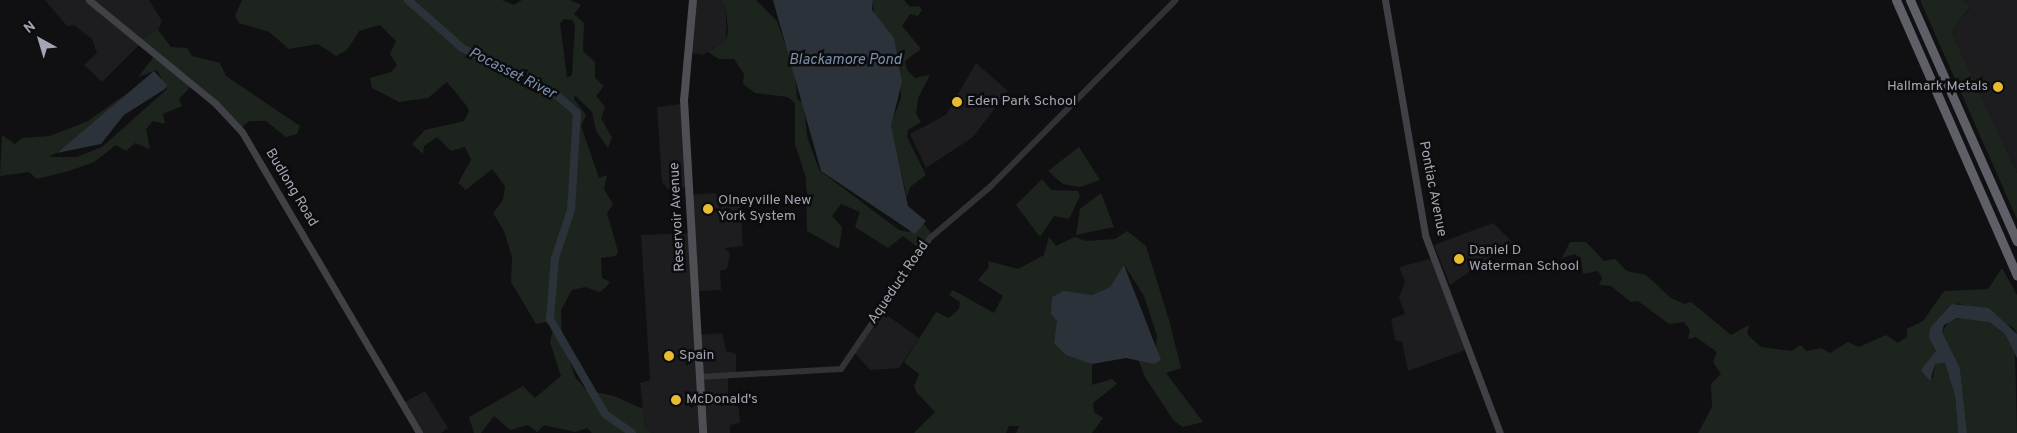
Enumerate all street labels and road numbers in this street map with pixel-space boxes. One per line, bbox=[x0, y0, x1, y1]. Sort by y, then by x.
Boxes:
street label: Pontiac Avenue bbox=[1414, 140, 1450, 238]
street label: Budlong Road bbox=[261, 146, 321, 230]
street label: Reservoir Avenue bbox=[667, 162, 689, 272]
street label: Aqueduct Road bbox=[865, 238, 933, 328]

